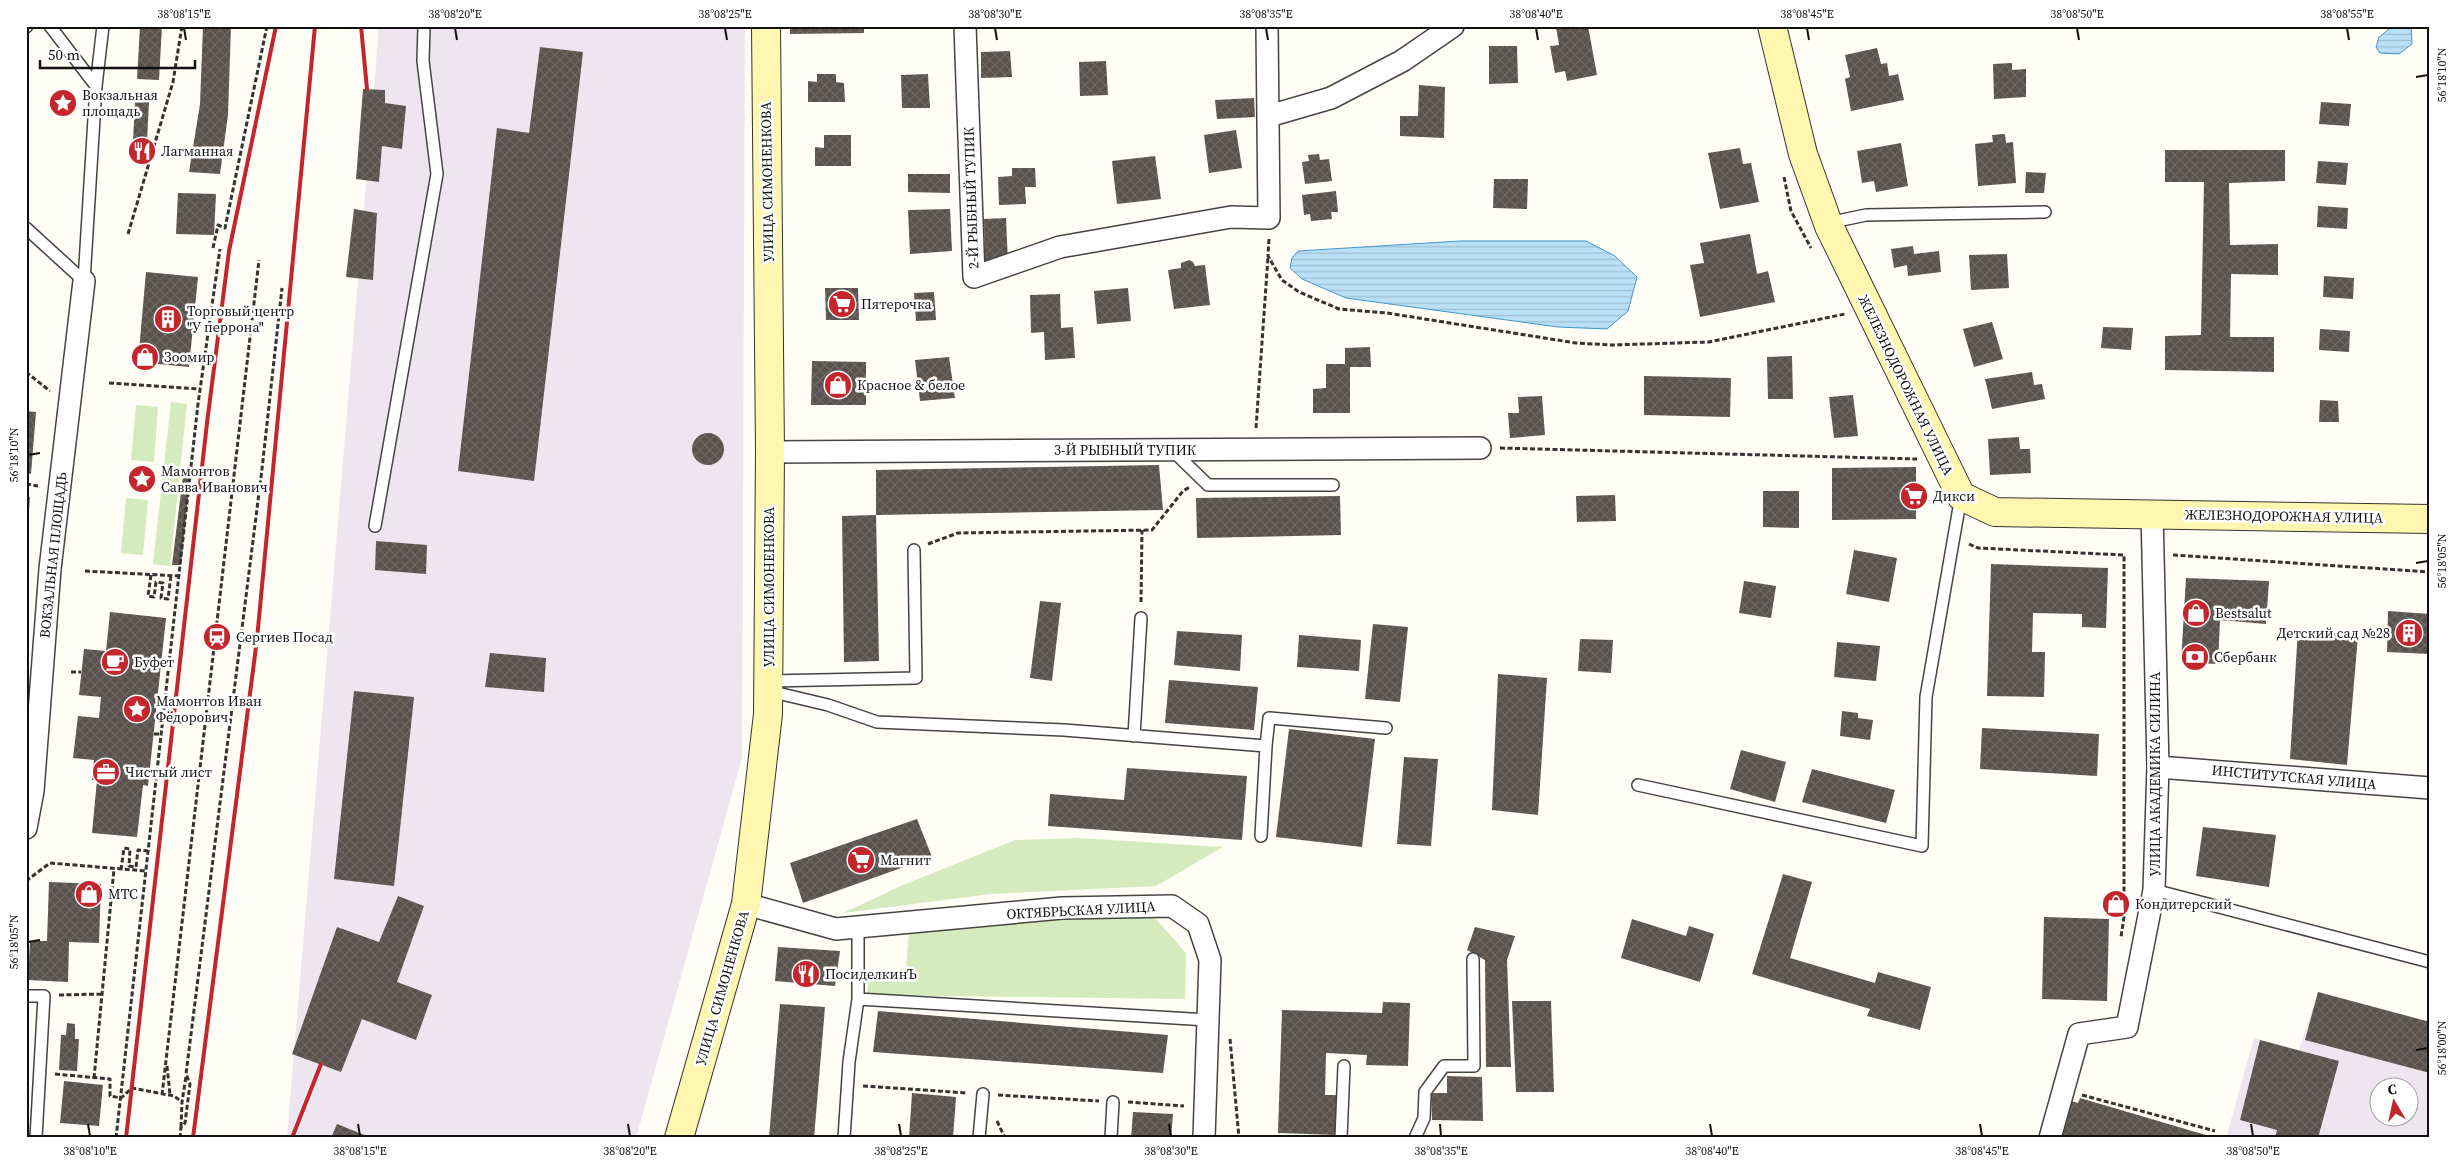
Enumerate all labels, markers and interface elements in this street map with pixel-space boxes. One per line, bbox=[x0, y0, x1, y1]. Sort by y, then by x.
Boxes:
text: 38°08'15"E bbox=[157, 6, 211, 22]
text: 38°08'20"E bbox=[428, 6, 482, 22]
text: 38°08'25"E bbox=[698, 6, 752, 22]
text: 38°08'30"E bbox=[968, 6, 1022, 22]
text: 38°08'35"E bbox=[1239, 6, 1293, 22]
text: 38°08'40"E bbox=[1509, 6, 1563, 22]
text: 38°08'45"E bbox=[1780, 6, 1834, 22]
text: 38°08'50"E bbox=[2050, 6, 2104, 22]
text: 38°08'55"E bbox=[2320, 6, 2374, 22]
scale bar bbox=[40, 38, 195, 70]
text: 50 m bbox=[48, 44, 80, 65]
text: 56°18'10"N bbox=[2434, 47, 2450, 103]
place label: Вокзальная площадь bbox=[82, 85, 158, 121]
place icon: Вокзальная площадь bbox=[48, 88, 78, 118]
street label: УЛИЦА СИМОНЕНКОВА bbox=[756, 101, 778, 263]
street label: 2-Й РЫБНЫЙ ТУПИК bbox=[958, 126, 983, 269]
restaurant icon: Лагманная bbox=[127, 136, 157, 166]
place label: Лагманная bbox=[161, 141, 233, 161]
supermarket icon: Пятерочка bbox=[827, 289, 857, 319]
street label: ЖЕЛЕЗНОДОРОЖНАЯ УЛИЦА bbox=[1854, 292, 1959, 479]
place label: Пятерочка bbox=[861, 294, 933, 314]
place label: Торговый центр "У перрона" bbox=[187, 301, 294, 337]
building icon: Торговый центр "У перрона" bbox=[153, 304, 183, 334]
shop icon: Зоомир bbox=[130, 342, 160, 372]
place label: Зоомир bbox=[164, 347, 215, 367]
shop icon: Красное & белое bbox=[823, 370, 853, 400]
place label: Красное & белое bbox=[857, 375, 965, 395]
text: 56°18'10"N bbox=[6, 427, 22, 483]
street label: 3-Й РЫБНЫЙ ТУПИК bbox=[1054, 440, 1197, 460]
place label: Мамонтов Савва Иванович bbox=[161, 461, 268, 497]
place icon: Мамонтов Савва Иванович bbox=[127, 464, 157, 494]
street label: ВОКЗАЛЬНАЯ ПЛОЩАДЬ bbox=[34, 471, 72, 639]
supermarket icon: Дикси bbox=[1899, 481, 1929, 511]
place label: Дикси bbox=[1933, 486, 1975, 506]
street label: ЖЕЛЕЗНОДОРОЖНАЯ УЛИЦА bbox=[2185, 504, 2384, 528]
street label: УЛИЦА СИМОНЕНКОВА bbox=[759, 506, 779, 667]
text: 56°18'05"N bbox=[2434, 533, 2450, 589]
shop icon: Bestsalut bbox=[2181, 598, 2211, 628]
place label: Bestsalut bbox=[2215, 603, 2272, 623]
building icon: Детский сад №28 bbox=[2394, 618, 2424, 648]
station icon: Сергиев Посад bbox=[202, 622, 232, 652]
place label: Детский сад №28 bbox=[2277, 623, 2390, 643]
place label: Сергиев Посад bbox=[236, 627, 333, 647]
bank icon: Сбербанк bbox=[2180, 642, 2210, 672]
cafe icon: Буфет bbox=[100, 647, 130, 677]
place label: Сбербанк bbox=[2214, 647, 2277, 667]
place label: Буфет bbox=[134, 652, 175, 672]
street label: УЛИЦА АКАДЕМИКА СИЛИНА bbox=[2145, 671, 2165, 876]
place label: Мамонтов Иван Фёдорович bbox=[156, 691, 262, 727]
place icon: Мамонтов Иван Фёдорович bbox=[122, 694, 152, 724]
office icon: Чистый лист bbox=[91, 757, 121, 787]
street label: ИНСТИТУТСКАЯ УЛИЦА bbox=[2211, 760, 2378, 794]
place label: Чистый лист bbox=[125, 762, 213, 782]
supermarket icon: Магнит bbox=[846, 845, 876, 875]
place label: Магнит bbox=[880, 850, 931, 870]
shop icon: МТС bbox=[74, 879, 104, 909]
place label: МТС bbox=[108, 884, 138, 904]
shop icon: Кондитерский bbox=[2101, 889, 2131, 919]
place label: Кондитерский bbox=[2135, 894, 2232, 914]
street label: ОКТЯБРЬСКАЯ УЛИЦА bbox=[1006, 896, 1157, 924]
street label: УЛИЦА СИМОНЕНКОВА bbox=[690, 907, 754, 1068]
text: 56°18'05"N bbox=[6, 914, 22, 970]
restaurant icon: ПосиделкинЪ bbox=[791, 959, 821, 989]
place label: ПосиделкинЪ bbox=[825, 964, 917, 984]
text: 56°18'00"N bbox=[2434, 1020, 2450, 1076]
north arrow bbox=[2368, 1076, 2418, 1126]
text: С bbox=[2386, 1079, 2398, 1100]
text: 38°08'10"E bbox=[63, 1143, 117, 1159]
text: 38°08'15"E bbox=[333, 1143, 387, 1159]
text: 38°08'20"E bbox=[603, 1143, 657, 1159]
text: 38°08'25"E bbox=[874, 1143, 928, 1159]
text: 38°08'30"E bbox=[1144, 1143, 1198, 1159]
text: 38°08'35"E bbox=[1414, 1143, 1468, 1159]
text: 38°08'40"E bbox=[1685, 1143, 1739, 1159]
text: 38°08'45"E bbox=[1955, 1143, 2009, 1159]
text: 38°08'50"E bbox=[2226, 1143, 2280, 1159]

